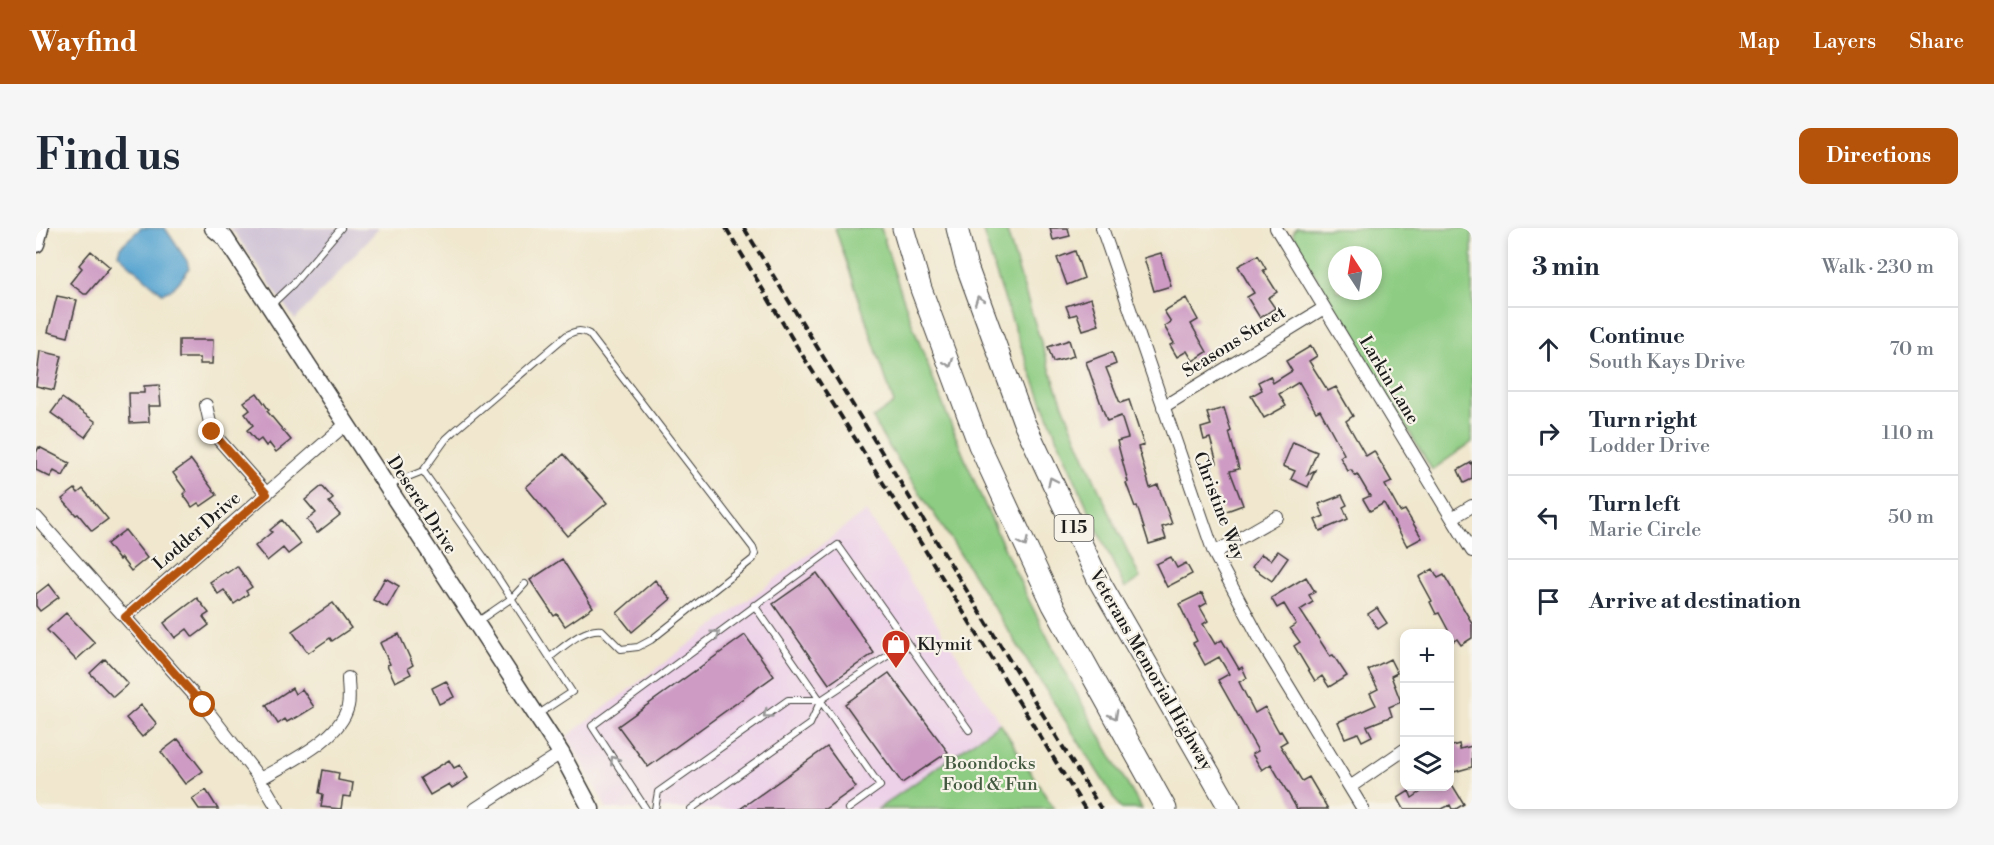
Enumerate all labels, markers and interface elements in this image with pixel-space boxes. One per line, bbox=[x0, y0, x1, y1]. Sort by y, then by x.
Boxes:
text: Wayfind bbox=[30, 25, 138, 60]
text: Map bbox=[1739, 29, 1780, 55]
text: Layers bbox=[1813, 29, 1876, 55]
text: Share bbox=[1909, 29, 1964, 55]
button: Directions bbox=[1799, 128, 1958, 184]
text: Find us bbox=[36, 130, 180, 183]
north arrow bbox=[1328, 246, 1382, 300]
text: 3 min bbox=[1532, 251, 1600, 283]
text: Walk · 230 m bbox=[1822, 255, 1934, 280]
one-way arrow bbox=[974, 295, 987, 306]
street label: Seasons Street bbox=[1178, 301, 1291, 383]
text: Continue bbox=[1589, 323, 1685, 350]
street label: Larkin Lane bbox=[1354, 332, 1424, 428]
icon: ahead bbox=[1532, 333, 1565, 366]
text: 70 m bbox=[1890, 337, 1934, 362]
text: South Kays Drive bbox=[1589, 350, 1745, 375]
one-way arrow bbox=[941, 357, 954, 368]
text: Turn right bbox=[1589, 407, 1697, 434]
icon: right bbox=[1532, 417, 1565, 450]
route end bbox=[198, 418, 224, 444]
text: 110 m bbox=[1882, 421, 1934, 446]
text: Lodder Drive bbox=[1589, 434, 1710, 459]
street label: Christine Way bbox=[1188, 449, 1250, 564]
street label: Deseret Drive bbox=[382, 451, 462, 559]
one-way arrow bbox=[1047, 477, 1059, 488]
street label: Lodder Drive bbox=[148, 487, 246, 575]
text: Turn left bbox=[1589, 491, 1680, 518]
icon: left bbox=[1532, 501, 1565, 534]
text: 50 m bbox=[1888, 505, 1934, 530]
road number: I 15 bbox=[1054, 515, 1094, 541]
text: Marie Circle bbox=[1589, 518, 1701, 543]
one-way arrow bbox=[1017, 536, 1029, 547]
street label: Veterans Memorial Highway bbox=[1083, 564, 1218, 775]
icon: arrive bbox=[1532, 585, 1565, 618]
text: Arrive at destination bbox=[1589, 588, 1801, 615]
shop icon: Klymit bbox=[880, 628, 912, 670]
map controls bbox=[1400, 629, 1454, 791]
button: + bbox=[1400, 629, 1454, 683]
one-way arrow bbox=[709, 630, 720, 641]
place label: Klymit bbox=[917, 633, 973, 656]
button: − bbox=[1400, 683, 1454, 737]
route start bbox=[189, 691, 215, 717]
one-way arrow bbox=[763, 707, 774, 718]
one-way arrow bbox=[1107, 709, 1118, 720]
button: layers bbox=[1400, 737, 1454, 791]
park label: Boondocks Food & Fun bbox=[942, 752, 1038, 796]
one-way arrow bbox=[610, 756, 621, 767]

